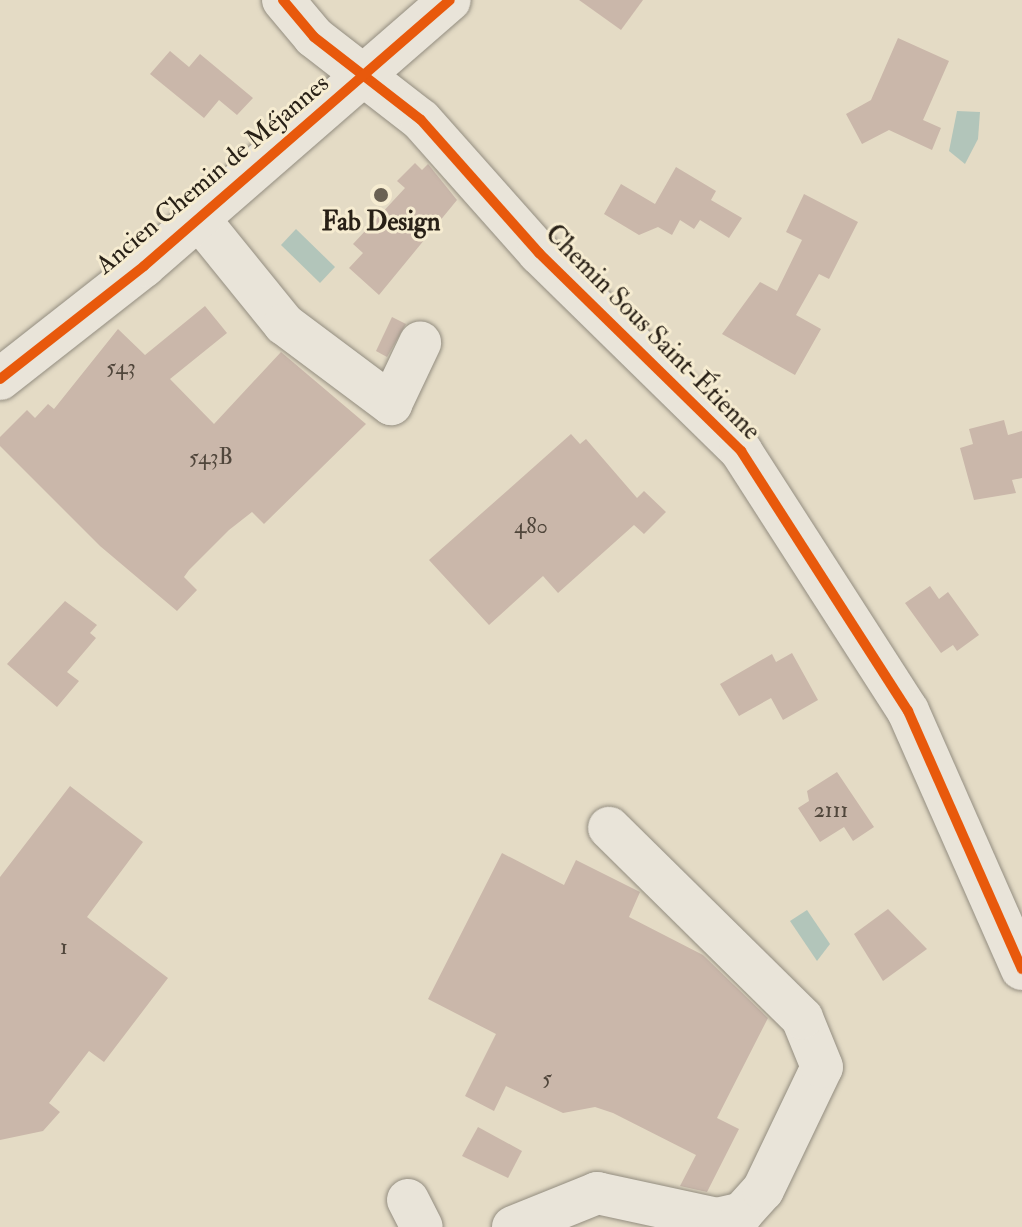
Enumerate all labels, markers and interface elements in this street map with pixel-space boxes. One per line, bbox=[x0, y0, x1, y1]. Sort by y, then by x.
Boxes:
street label: Ancien Chemin de Méjannes bbox=[90, 68, 336, 282]
marker: Fab Design bbox=[372, 186, 390, 204]
place label: Fab Design bbox=[322, 207, 440, 239]
street label: Chemin Sous Saint-Étienne bbox=[538, 219, 766, 447]
house number: 543 bbox=[106, 355, 136, 381]
house number: 543B bbox=[189, 445, 233, 471]
house number: 480 bbox=[514, 514, 548, 540]
house number: 2111 bbox=[814, 798, 848, 824]
house number: 1 bbox=[60, 935, 68, 961]
house number: 5 bbox=[542, 1066, 552, 1092]

